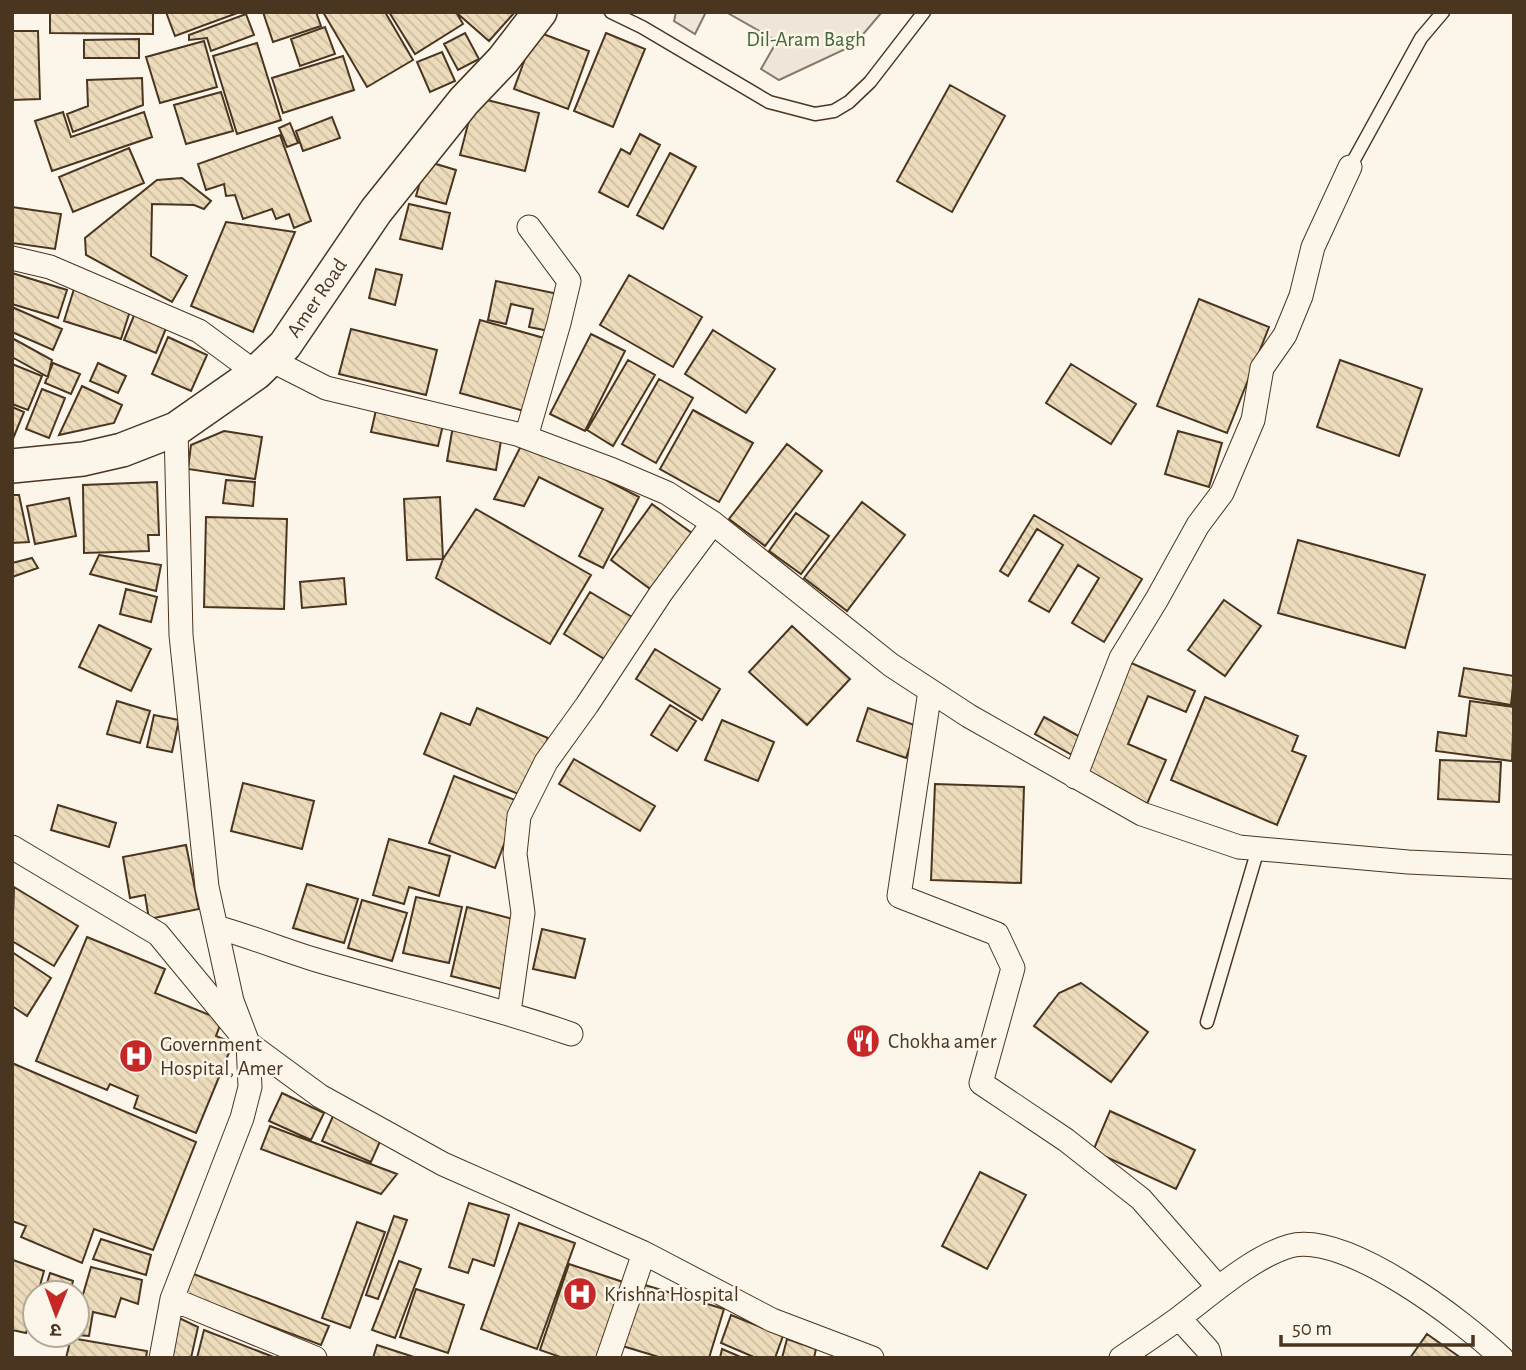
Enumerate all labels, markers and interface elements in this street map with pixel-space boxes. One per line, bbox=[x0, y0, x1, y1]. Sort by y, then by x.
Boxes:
park label: Dil-Aram Bagh bbox=[746, 29, 866, 50]
street label: Amer Road bbox=[283, 255, 351, 341]
restaurant icon: Chokha amer bbox=[844, 1022, 882, 1060]
place label: Chokha amer bbox=[888, 1031, 997, 1052]
place label: Government Hospital, Amer bbox=[160, 1034, 283, 1079]
hospital icon: Government Hospital, Amer bbox=[117, 1037, 155, 1075]
hospital icon: Krishna Hospital bbox=[561, 1275, 599, 1313]
north arrow bbox=[21, 1279, 91, 1349]
place label: Krishna Hospital bbox=[604, 1284, 739, 1305]
scale bar bbox=[1281, 1304, 1474, 1348]
text: 50 m bbox=[1292, 1318, 1332, 1339]
text: उ bbox=[49, 1320, 61, 1339]

